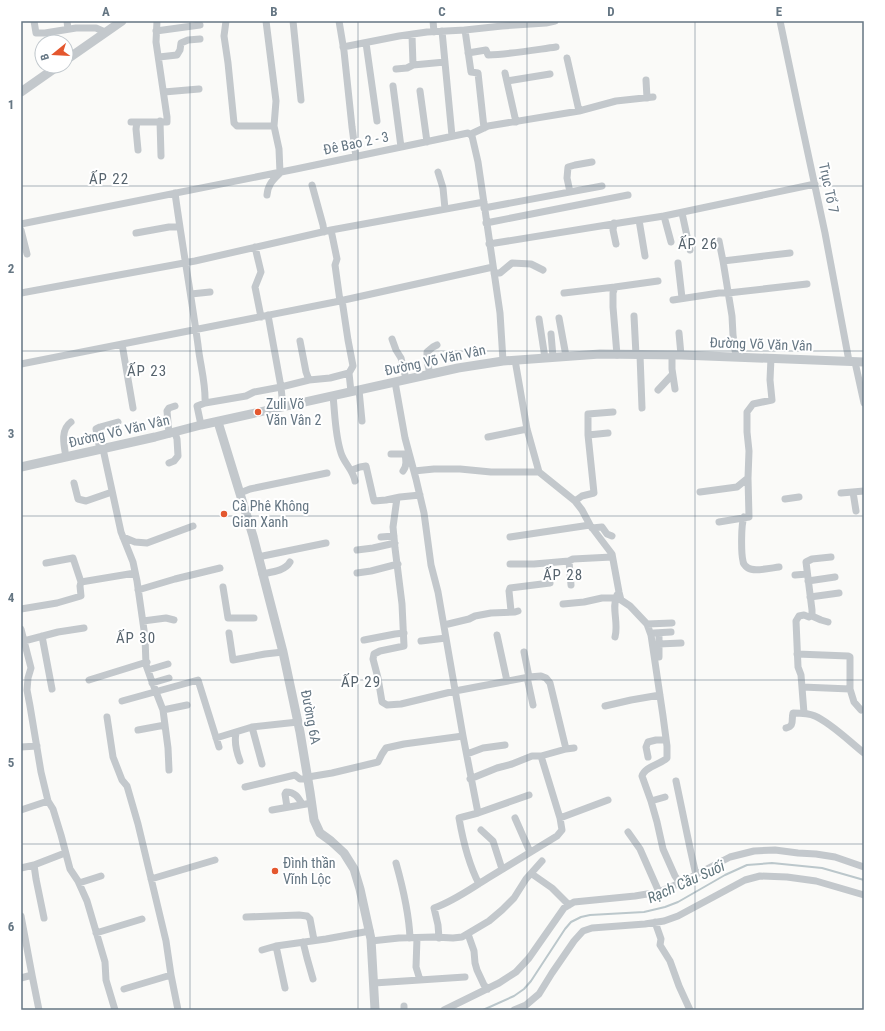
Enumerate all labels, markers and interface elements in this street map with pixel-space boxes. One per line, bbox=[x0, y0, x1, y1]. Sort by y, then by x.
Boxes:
text: A bbox=[102, 4, 110, 19]
text: B bbox=[270, 4, 278, 19]
text: C bbox=[438, 4, 446, 19]
text: D bbox=[607, 4, 615, 19]
text: E bbox=[776, 4, 783, 19]
north arrow bbox=[34, 34, 74, 74]
text: B bbox=[38, 52, 52, 62]
text: 1 bbox=[8, 97, 14, 112]
street label: Đê Bao 2 - 3 bbox=[322, 128, 390, 158]
street label: Trục Tổ 7 bbox=[816, 161, 842, 215]
district label: ẤP 22 bbox=[89, 170, 129, 188]
district label: ẤP 26 bbox=[678, 235, 718, 253]
text: 2 bbox=[8, 261, 15, 276]
street label: Đường Võ Văn Vân bbox=[709, 334, 813, 354]
street label: Đường Võ Văn Vân bbox=[383, 341, 487, 379]
district label: ẤP 23 bbox=[127, 362, 167, 380]
place label: Zuli Võ Văn Vân 2 bbox=[266, 396, 321, 428]
marker: Zuli Võ Văn Vân 2 bbox=[253, 407, 263, 417]
street label: Đường Võ Văn Vân bbox=[67, 412, 171, 450]
text: 3 bbox=[8, 426, 14, 441]
place label: Cà Phê Không Gian Xanh bbox=[232, 498, 309, 530]
marker: Cà Phê Không Gian Xanh bbox=[219, 509, 229, 519]
district label: ẤP 28 bbox=[543, 566, 583, 584]
text: 4 bbox=[8, 590, 15, 605]
district label: ẤP 30 bbox=[116, 629, 156, 647]
district label: ẤP 29 bbox=[341, 673, 381, 691]
street label: Đường 6A bbox=[298, 689, 324, 745]
text: 5 bbox=[8, 755, 15, 770]
place label: Đình thần Vĩnh Lộc bbox=[283, 855, 336, 887]
water label: Rạch Cầu Suối bbox=[645, 857, 728, 907]
marker: Đình thần Vĩnh Lộc bbox=[270, 866, 280, 876]
text: 6 bbox=[8, 919, 15, 934]

